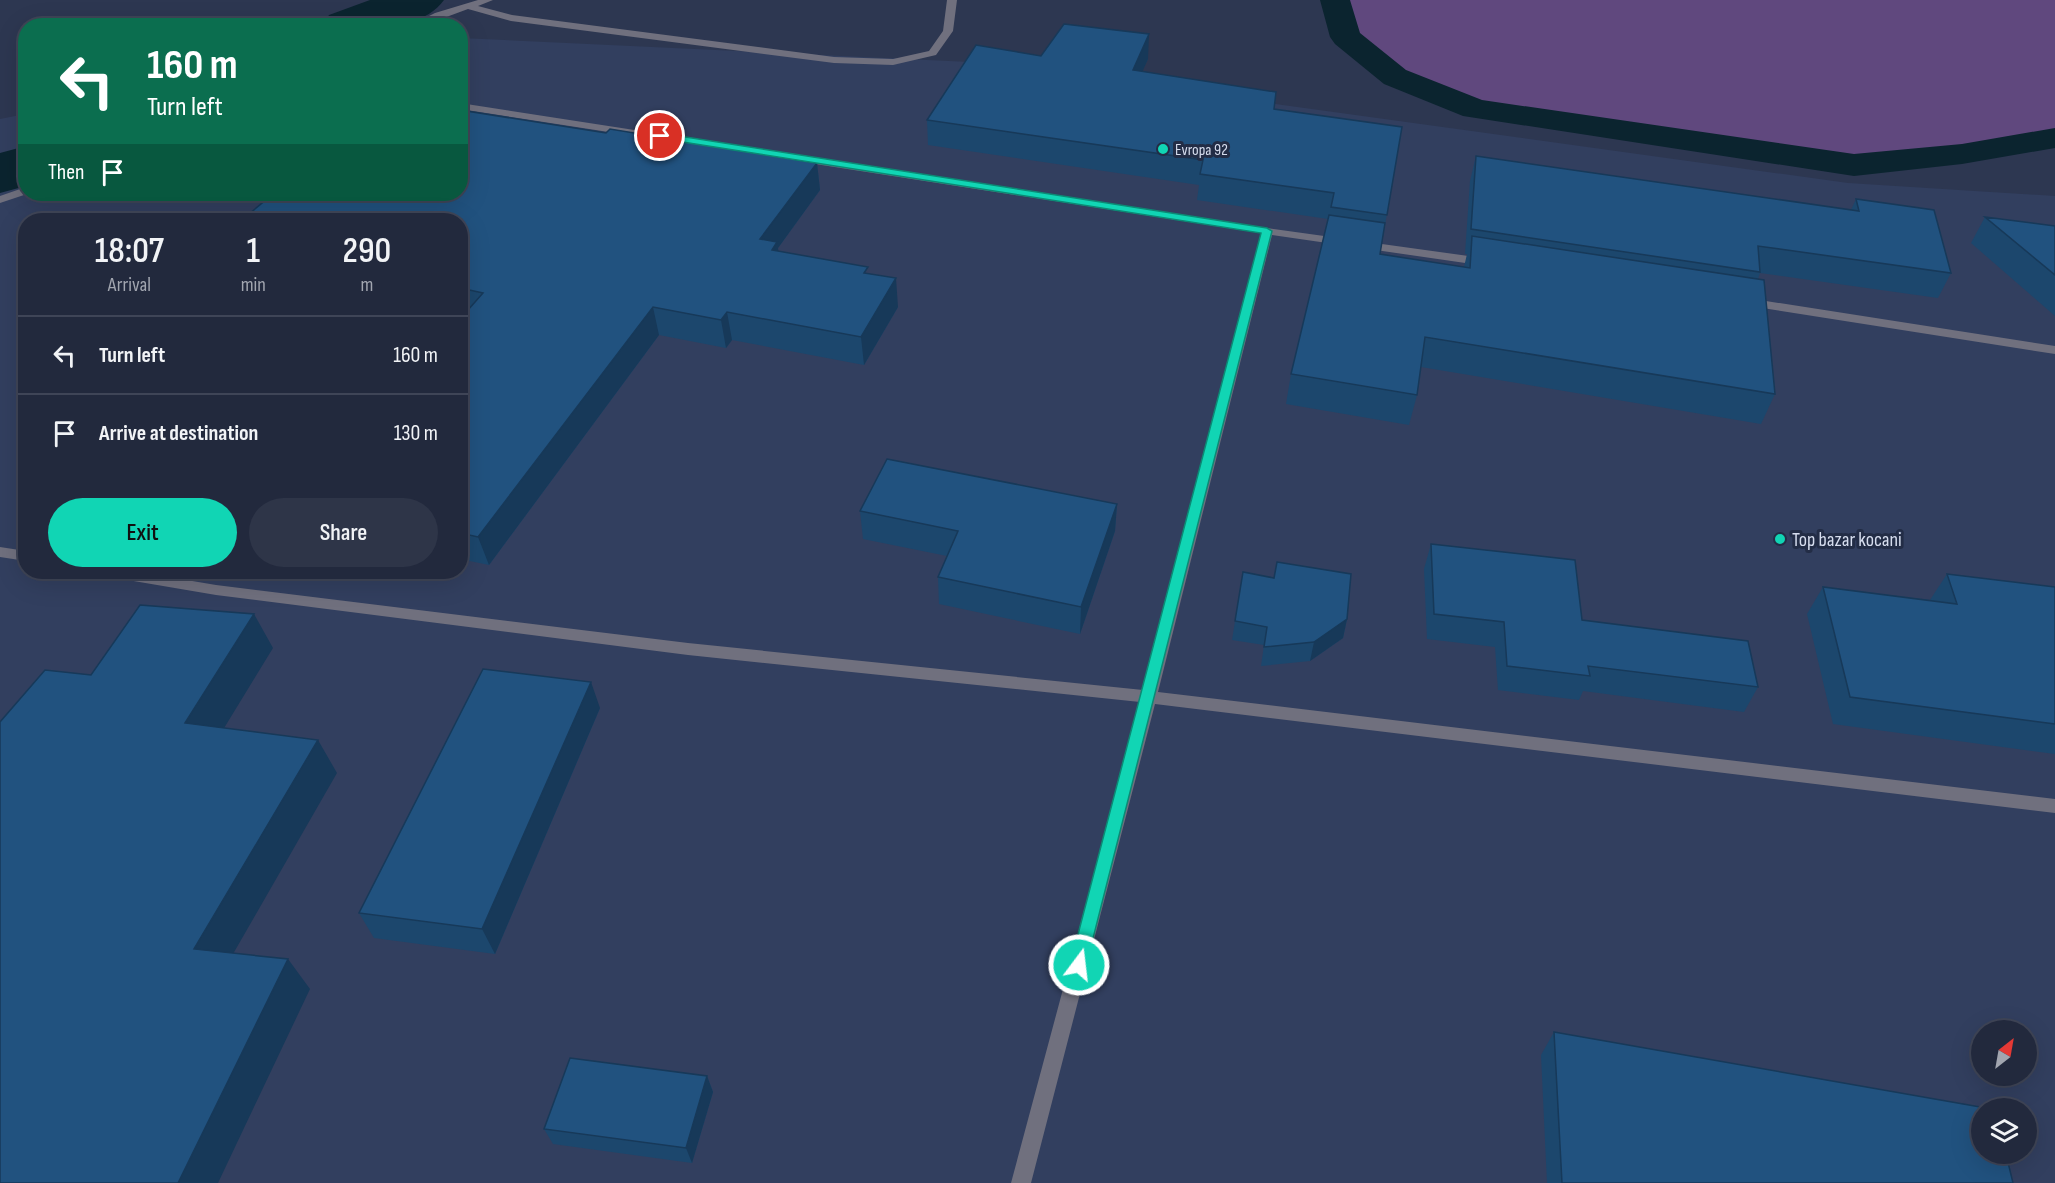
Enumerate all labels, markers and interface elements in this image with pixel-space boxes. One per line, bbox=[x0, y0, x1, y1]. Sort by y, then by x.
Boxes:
text: 160 m bbox=[147, 40, 238, 91]
icon: left bbox=[48, 42, 126, 120]
text: Turn left bbox=[147, 91, 223, 123]
pin bbox=[634, 110, 685, 161]
icon: arrive bbox=[643, 119, 676, 152]
place label: Evropa 92 bbox=[1175, 141, 1228, 160]
marker: Evropa 92 bbox=[1156, 142, 1170, 156]
icon: arrive bbox=[96, 156, 129, 189]
text: Then bbox=[48, 159, 84, 186]
text: 18:07 bbox=[95, 230, 164, 273]
text: 1 bbox=[247, 230, 260, 273]
text: 290 bbox=[343, 230, 391, 273]
text: Arrival bbox=[108, 273, 151, 297]
text: min bbox=[241, 273, 266, 297]
text: m bbox=[360, 273, 373, 297]
icon: left bbox=[48, 339, 81, 372]
text: Turn left bbox=[99, 342, 165, 369]
text: 160 m bbox=[393, 342, 438, 369]
icon: arrive bbox=[48, 417, 81, 450]
text: Arrive at destination bbox=[99, 420, 258, 447]
text: 130 m bbox=[394, 420, 438, 447]
button: Exit bbox=[48, 498, 237, 567]
button: Share bbox=[249, 498, 438, 567]
place label: Top bazar kocani bbox=[1792, 528, 1902, 552]
marker: Top bazar kocani bbox=[1773, 532, 1787, 546]
position arrow bbox=[1047, 933, 1111, 997]
north arrow bbox=[1971, 1020, 2037, 1086]
map controls bbox=[1971, 1020, 2037, 1164]
button: layers bbox=[1971, 1098, 2037, 1164]

